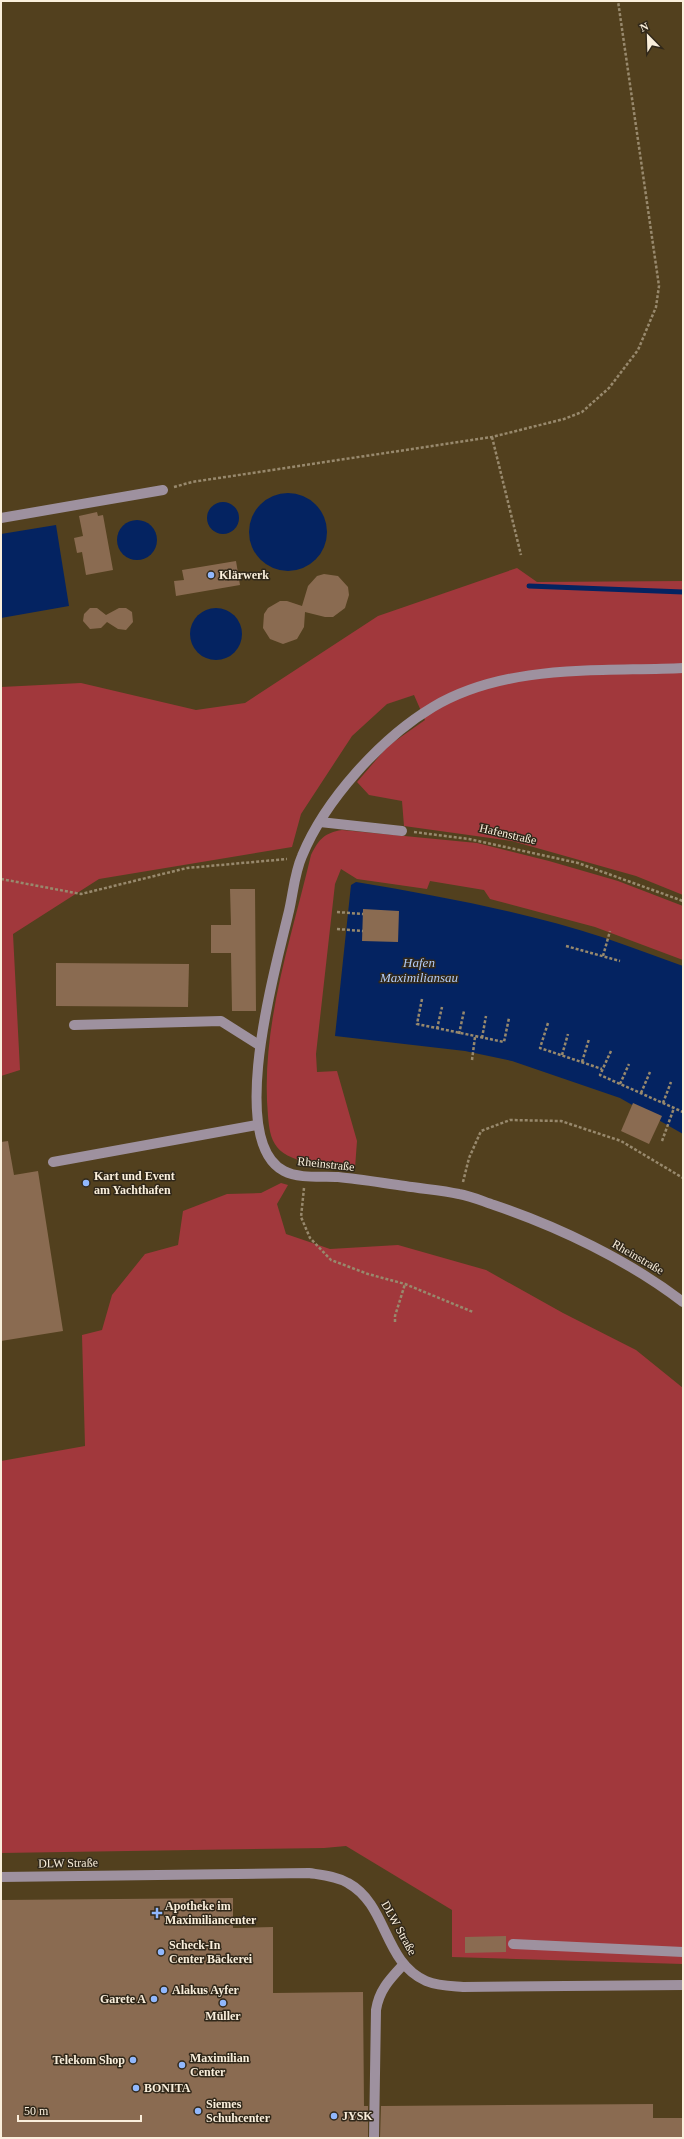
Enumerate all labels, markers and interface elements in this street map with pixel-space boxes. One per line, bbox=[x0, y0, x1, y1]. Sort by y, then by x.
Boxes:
north arrow bbox=[628, 16, 668, 56]
text: N bbox=[638, 20, 650, 34]
place label: Klärwerk bbox=[219, 568, 269, 582]
marker: Klärwerk bbox=[206, 570, 216, 580]
street label: Hafenstraße bbox=[478, 821, 538, 847]
water label: Hafen Maximiliansau bbox=[379, 955, 458, 985]
street label: Rheinstraße bbox=[297, 1154, 355, 1174]
place label: Kart und Event am Yachthafen bbox=[94, 1169, 175, 1197]
marker: Kart und Event am Yachthafen bbox=[81, 1178, 91, 1188]
street label: Rheinstraße bbox=[610, 1237, 666, 1277]
street label: DLW Straße bbox=[38, 1855, 98, 1871]
street label: DLW Straße bbox=[378, 1898, 420, 1958]
place label: Apotheke im Maximiliancenter bbox=[165, 1899, 257, 1927]
marker: Apotheke im Maximiliancenter bbox=[152, 1908, 162, 1918]
place label: Scheck-In Center Bäckerei bbox=[169, 1938, 253, 1966]
marker: Scheck-In Center Bäckerei bbox=[156, 1947, 166, 1957]
place label: Alakus Ayfer bbox=[172, 1983, 239, 1997]
marker: Alakus Ayfer bbox=[159, 1985, 169, 1995]
place label: Garete A bbox=[100, 1992, 146, 2006]
marker: Garete A bbox=[149, 1994, 159, 2004]
marker: Müller bbox=[218, 1998, 228, 2008]
place label: Müller bbox=[205, 2009, 241, 2023]
place label: Maximilian Center bbox=[190, 2051, 250, 2079]
place label: Telekom Shop bbox=[52, 2053, 125, 2067]
marker: Telekom Shop bbox=[128, 2055, 138, 2065]
marker: Maximilian Center bbox=[177, 2060, 187, 2070]
place label: BONITA bbox=[144, 2081, 191, 2095]
marker: BONITA bbox=[131, 2083, 141, 2093]
scale bar bbox=[18, 2097, 141, 2123]
place label: Siemes Schuhcenter bbox=[206, 2097, 271, 2125]
text: 50 m bbox=[24, 2104, 49, 2118]
marker: Siemes Schuhcenter bbox=[193, 2106, 203, 2116]
place label: JYSK bbox=[342, 2109, 373, 2123]
marker: JYSK bbox=[329, 2111, 339, 2121]

